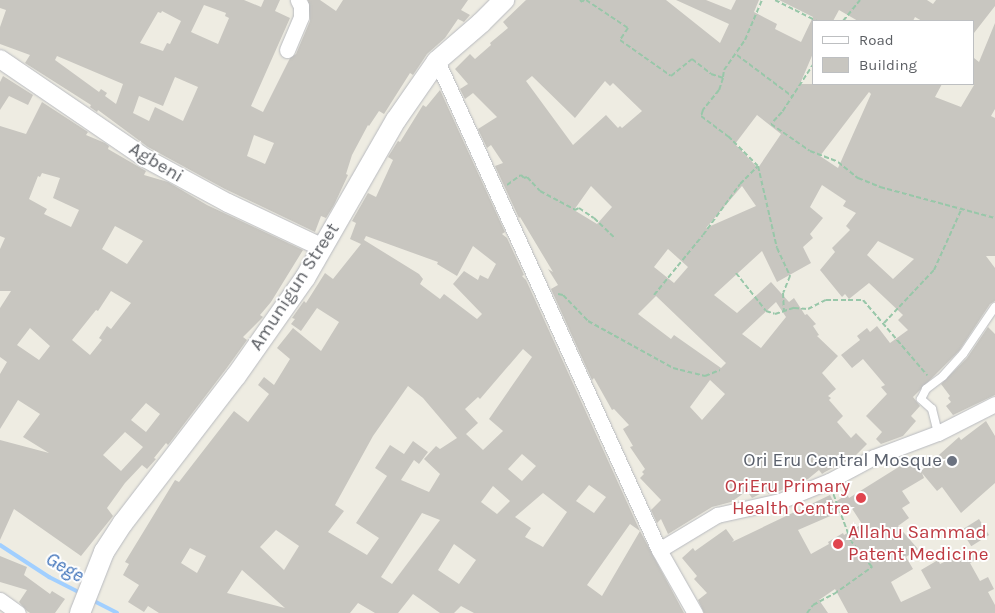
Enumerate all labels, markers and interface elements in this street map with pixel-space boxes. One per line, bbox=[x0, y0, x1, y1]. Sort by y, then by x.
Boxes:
legend bbox=[812, 20, 975, 85]
text: Road bbox=[859, 31, 894, 49]
text: Building bbox=[859, 56, 917, 74]
street label: Agbeni bbox=[125, 138, 187, 188]
street label: Amunigun Street bbox=[245, 219, 345, 355]
place label: Ori Eru Central Mosque bbox=[743, 450, 942, 472]
marker: Ori Eru Central Mosque bbox=[946, 455, 958, 467]
place label: OriEru Primary Health Centre bbox=[725, 476, 850, 520]
marker: OriEru Primary Health Centre bbox=[854, 491, 868, 505]
place label: Allahu Sammad Patent Medicine bbox=[848, 522, 988, 566]
marker: Allahu Sammad Patent Medicine bbox=[832, 538, 844, 550]
water label: Gege bbox=[42, 547, 88, 587]

